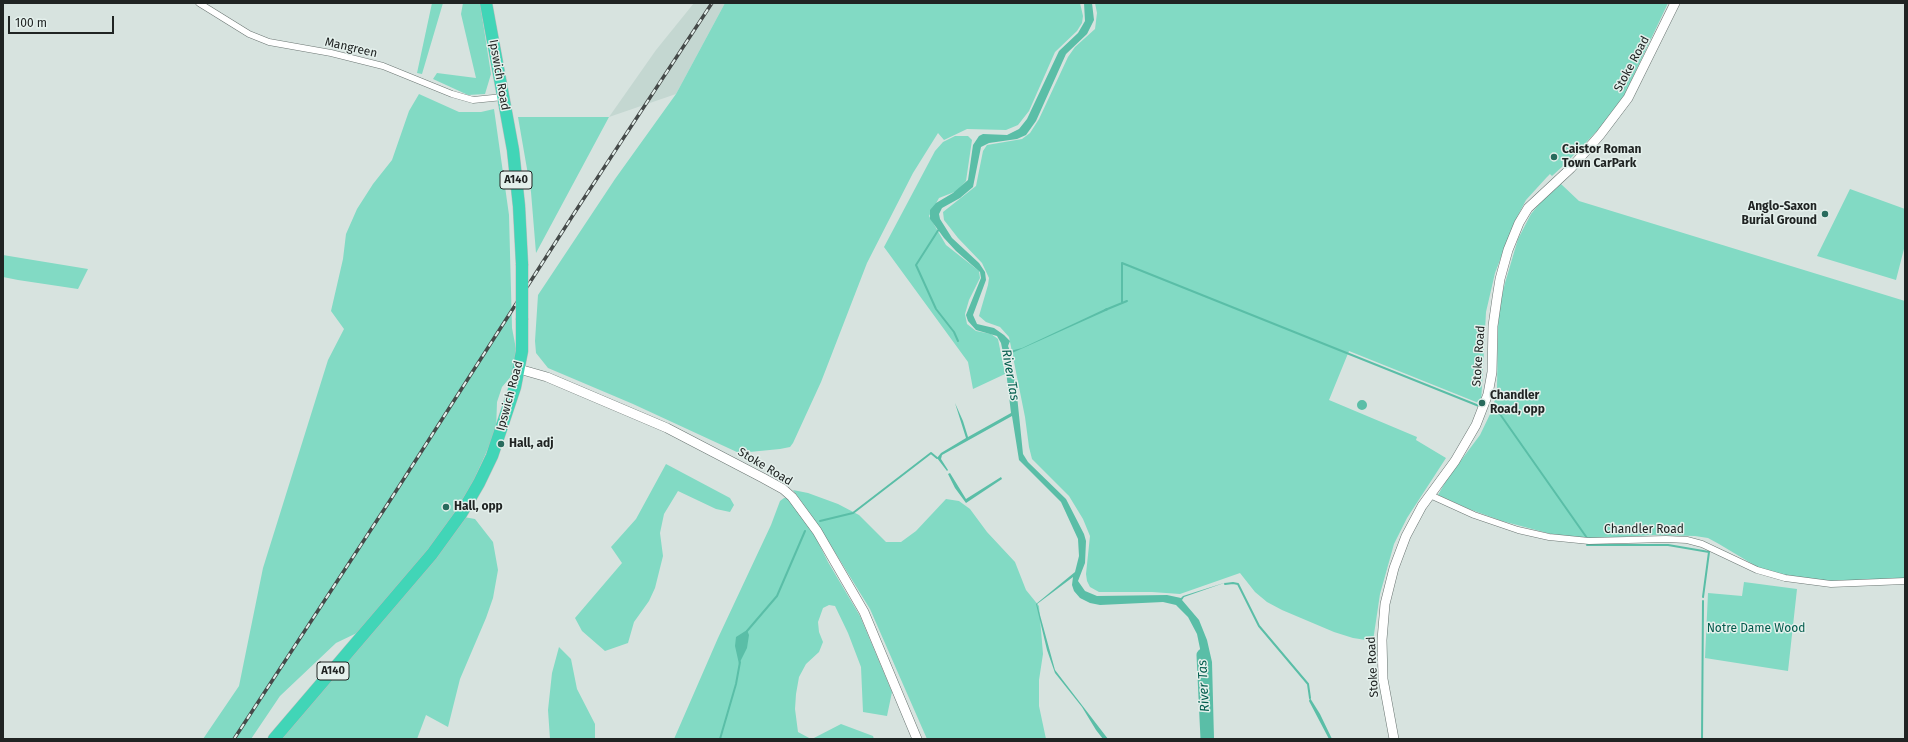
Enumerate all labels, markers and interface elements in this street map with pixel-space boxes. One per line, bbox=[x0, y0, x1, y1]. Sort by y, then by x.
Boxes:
scale bar bbox=[10, 8, 116, 34]
text: 100 m bbox=[15, 16, 47, 30]
street label: Stoke Road bbox=[1611, 34, 1653, 94]
street label: Mangreen bbox=[323, 35, 379, 61]
street label: Ipswich Road bbox=[486, 38, 512, 112]
place label: Caistor Roman Town CarPark bbox=[1562, 143, 1641, 171]
marker: Caistor Roman Town CarPark bbox=[1549, 152, 1559, 162]
road number: A140 bbox=[500, 171, 532, 189]
place label: Anglo-Saxon Burial Ground bbox=[1741, 200, 1817, 228]
marker: Anglo-Saxon Burial Ground bbox=[1820, 209, 1830, 219]
street label: Stoke Road bbox=[1470, 325, 1488, 387]
water label: River Tas bbox=[998, 348, 1022, 402]
street label: Ipswich Road bbox=[494, 359, 526, 433]
place label: Chandler Road, opp bbox=[1490, 389, 1545, 417]
marker: Chandler Road, opp bbox=[1477, 398, 1487, 408]
place label: Hall, adj bbox=[509, 437, 554, 451]
marker: Hall, adj bbox=[496, 439, 506, 449]
street label: Stoke Road bbox=[735, 445, 795, 489]
place label: Hall, opp bbox=[454, 500, 503, 514]
marker: Hall, opp bbox=[441, 502, 451, 512]
street label: Chandler Road bbox=[1604, 523, 1684, 537]
park label: Notre Dame Wood bbox=[1707, 622, 1805, 636]
street label: Stoke Road bbox=[1364, 636, 1382, 698]
water label: River Tas bbox=[1195, 660, 1213, 712]
road number: A140 bbox=[317, 662, 349, 680]

